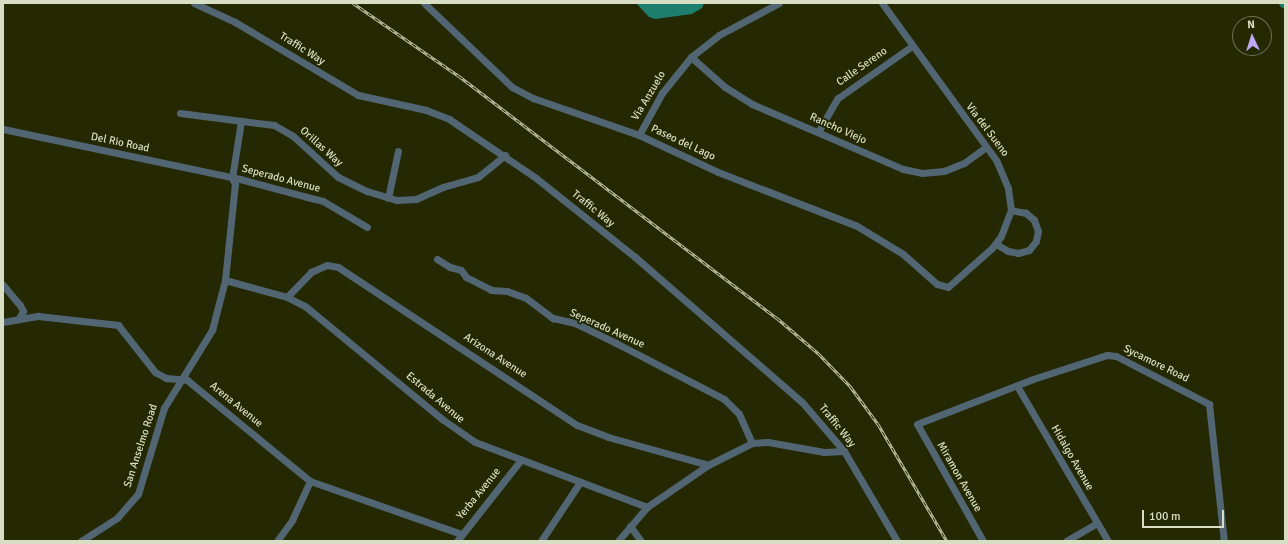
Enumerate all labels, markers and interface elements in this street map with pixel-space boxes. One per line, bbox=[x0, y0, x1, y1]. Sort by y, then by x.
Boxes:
north arrow bbox=[1232, 16, 1272, 56]
text: N bbox=[1247, 18, 1255, 31]
street label: Traffic Way bbox=[277, 30, 327, 68]
street label: Calle Sereno bbox=[834, 45, 890, 89]
street label: Via Anzuelo bbox=[629, 69, 669, 123]
street label: Via del Sueno bbox=[963, 101, 1011, 159]
street label: Rancho Viejo bbox=[807, 111, 869, 147]
street label: Paseo del Lago bbox=[649, 122, 717, 164]
street label: Orillas Way bbox=[297, 124, 345, 170]
street label: Del Rio Road bbox=[90, 130, 150, 156]
street label: Seperado Avenue bbox=[240, 162, 322, 196]
street label: Traffic Way bbox=[569, 188, 617, 230]
street label: Seperado Avenue bbox=[567, 307, 647, 351]
street label: Arizona Avenue bbox=[461, 331, 529, 381]
street label: Sycamore Road bbox=[1121, 342, 1191, 386]
street label: Estrada Avenue bbox=[403, 370, 467, 426]
street label: Arena Avenue bbox=[207, 380, 265, 430]
street label: Traffic Way bbox=[816, 402, 858, 450]
street label: San Anselmo Road bbox=[121, 403, 161, 489]
street label: Hidalgo Avenue bbox=[1048, 423, 1096, 493]
street label: Miramon Avenue bbox=[934, 440, 984, 514]
street label: Yerba Avenue bbox=[454, 465, 504, 523]
scale bar bbox=[1144, 502, 1226, 528]
text: 100 m bbox=[1149, 509, 1181, 524]

